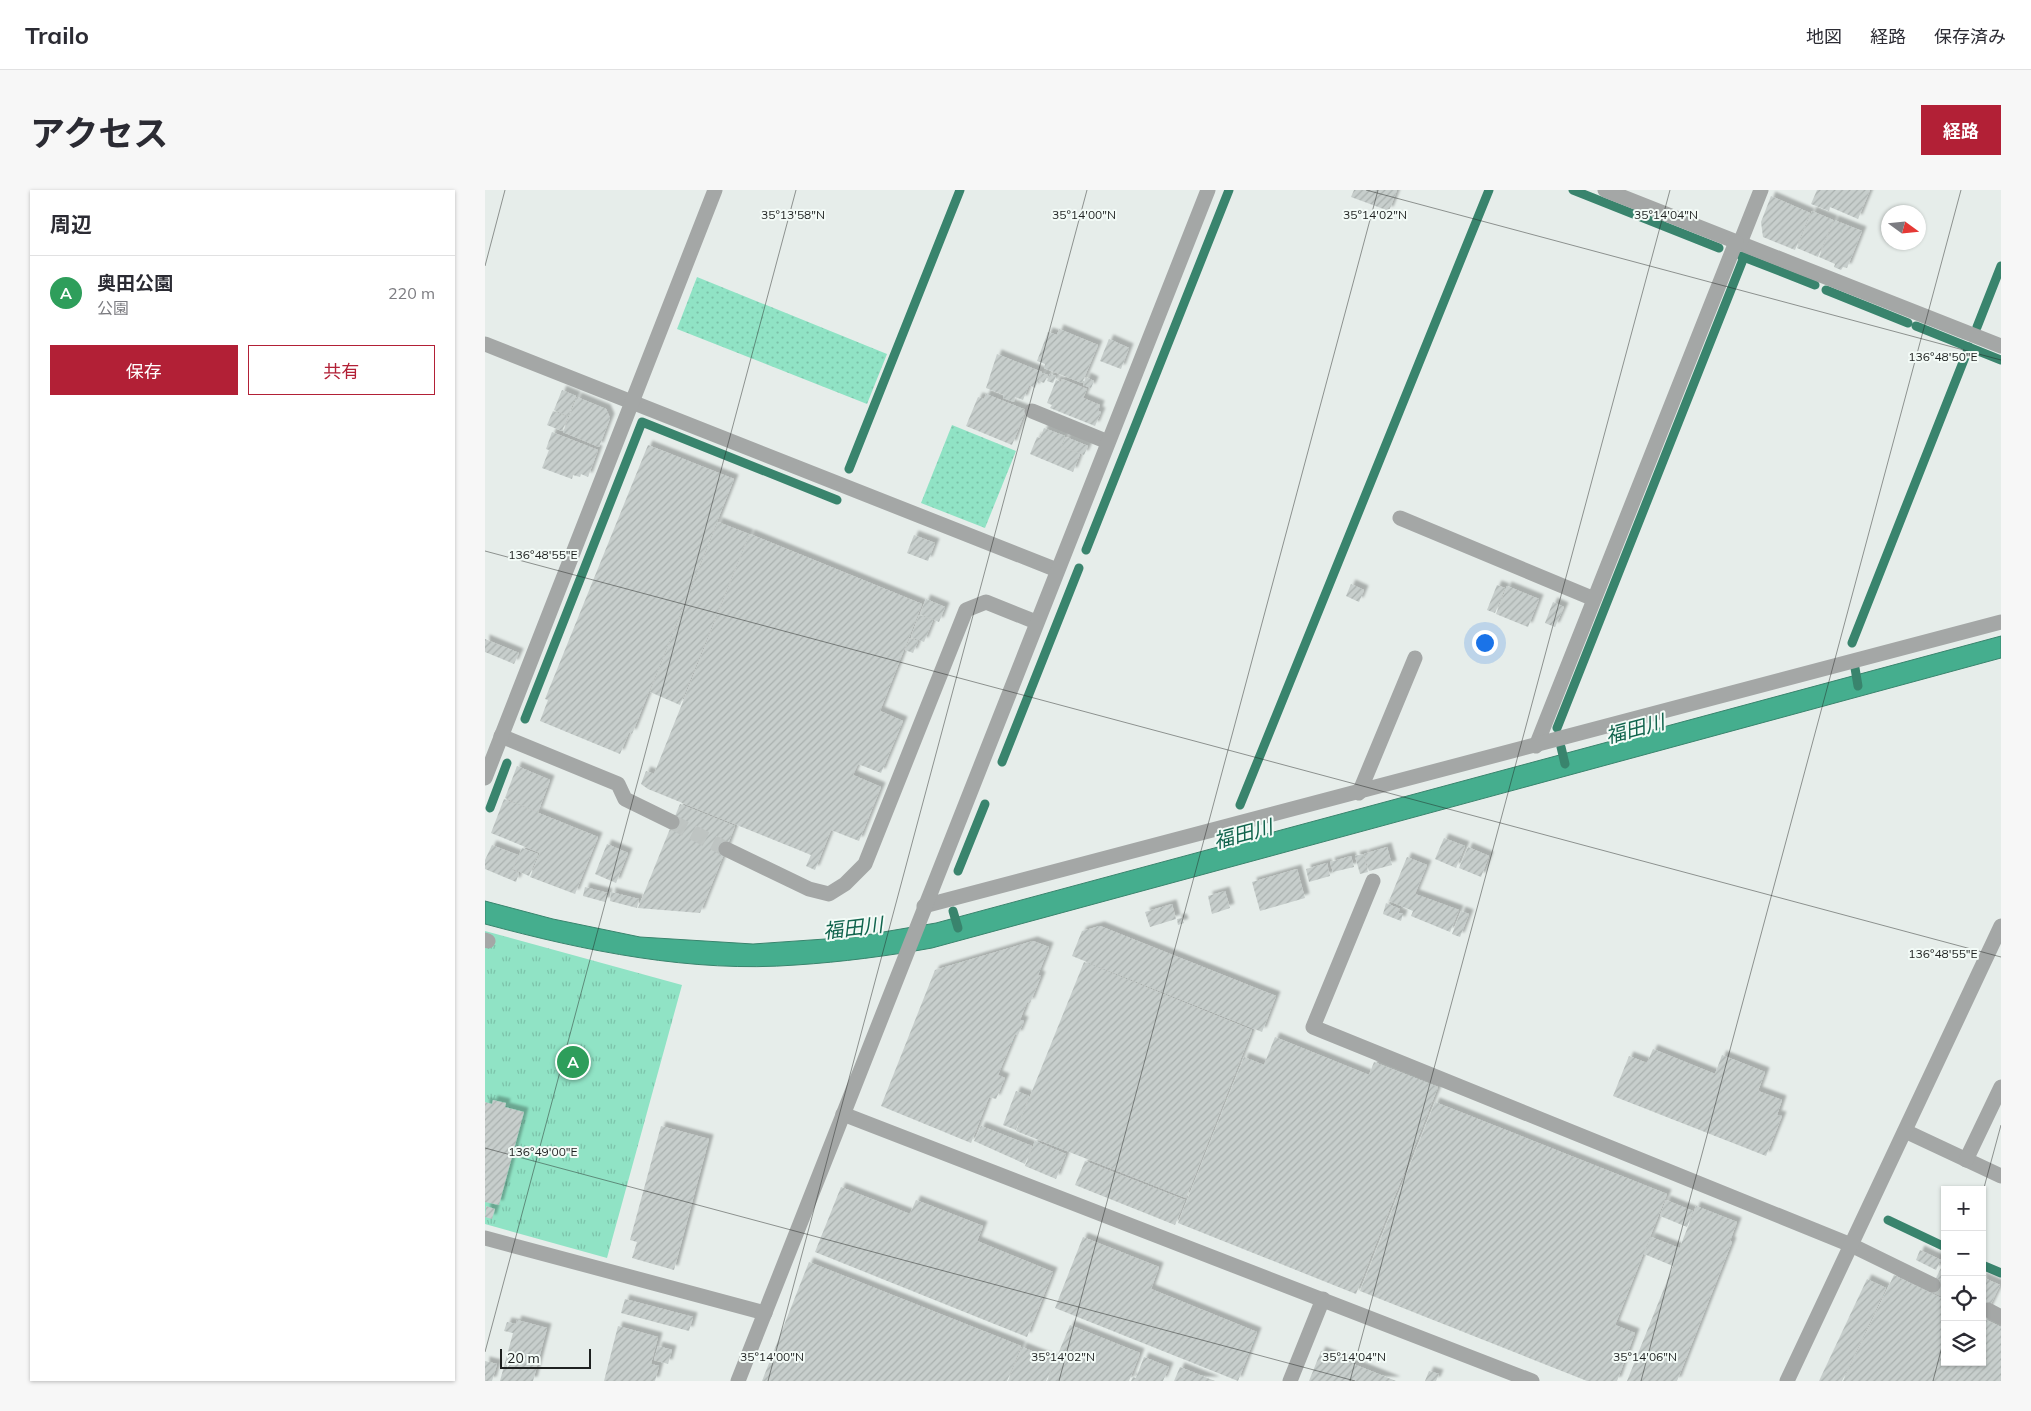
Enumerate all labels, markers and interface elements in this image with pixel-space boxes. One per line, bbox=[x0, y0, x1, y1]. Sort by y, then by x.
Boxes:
text: Trailo bbox=[25, 20, 89, 50]
text: 地図 bbox=[1806, 25, 1842, 48]
text: 経路 bbox=[1870, 25, 1906, 48]
text: 保存済み bbox=[1934, 25, 2006, 48]
button: 経路 bbox=[1921, 105, 2001, 155]
text: アクセス bbox=[30, 111, 168, 155]
north arrow bbox=[1881, 205, 1926, 250]
text: 35°13'58"N bbox=[761, 207, 825, 222]
text: 35°14'00"N bbox=[1052, 207, 1116, 222]
text: 35°14'02"N bbox=[1343, 207, 1407, 222]
text: 35°14'04"N bbox=[1634, 207, 1698, 222]
text: 周辺 bbox=[50, 211, 92, 237]
text: 奥田公園 bbox=[97, 271, 173, 295]
text: A bbox=[60, 283, 72, 303]
text: 220 m bbox=[388, 283, 435, 303]
text: 公園 bbox=[97, 298, 129, 318]
button: 保存 bbox=[50, 345, 238, 395]
button: 共有 bbox=[248, 345, 435, 395]
text: 136°48'50"E bbox=[1908, 349, 1978, 364]
text: 136°48'55"E bbox=[508, 547, 578, 562]
your location bbox=[1472, 630, 1498, 656]
water label: 福田川 bbox=[1603, 708, 1669, 748]
water label: 福田川 bbox=[1211, 813, 1277, 853]
water label: 福田川 bbox=[822, 911, 886, 944]
text: 136°48'55"E bbox=[1908, 946, 1978, 961]
pin: A bbox=[557, 1043, 589, 1081]
text: 136°49'00"E bbox=[508, 1144, 578, 1159]
map controls bbox=[1941, 1186, 1986, 1366]
button: + bbox=[1941, 1186, 1986, 1231]
button: − bbox=[1941, 1231, 1986, 1276]
button: locate bbox=[1941, 1276, 1986, 1321]
button: layers bbox=[1941, 1321, 1986, 1366]
scale bar bbox=[500, 1346, 591, 1369]
text: 20 m bbox=[507, 1349, 540, 1367]
text: 35°14'00"N bbox=[740, 1349, 804, 1364]
text: 35°14'02"N bbox=[1031, 1349, 1095, 1364]
text: 35°14'04"N bbox=[1322, 1349, 1386, 1364]
text: 35°14'06"N bbox=[1613, 1349, 1677, 1364]

